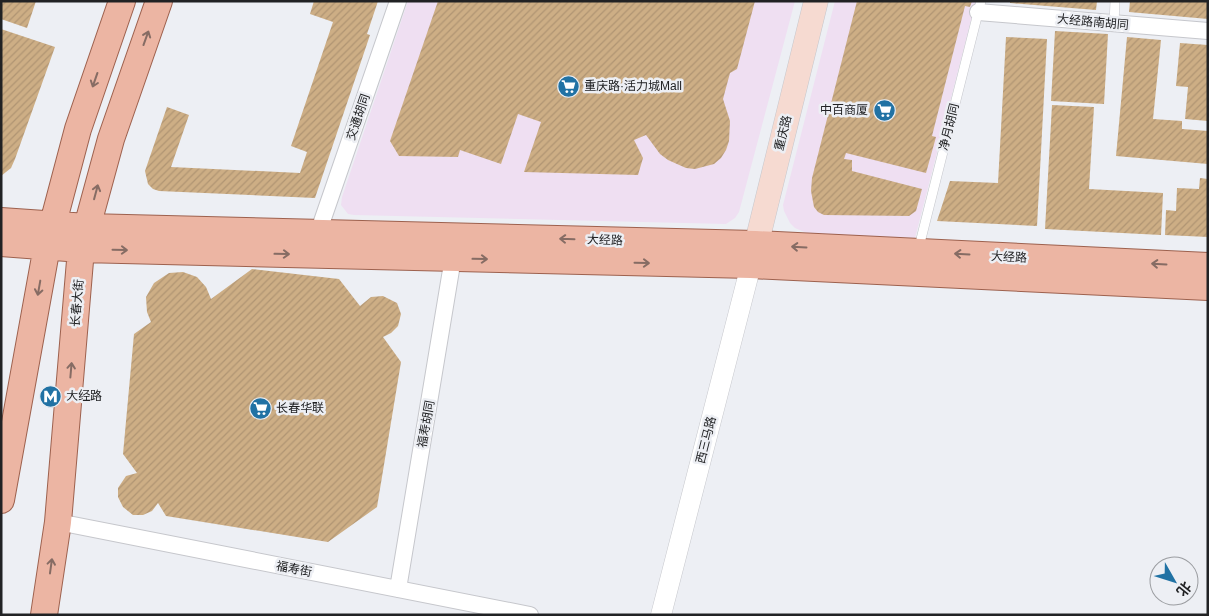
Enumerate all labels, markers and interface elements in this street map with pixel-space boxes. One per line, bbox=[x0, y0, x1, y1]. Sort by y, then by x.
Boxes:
street label: 大经路南胡同 bbox=[1057, 12, 1129, 32]
one-way arrow bbox=[142, 31, 151, 46]
one-way arrow bbox=[89, 72, 99, 88]
supermarket icon: 重庆路·活力城Mall bbox=[556, 74, 580, 98]
place label: 重庆路·活力城Mall bbox=[584, 79, 682, 93]
street label: 交通胡同 bbox=[344, 92, 372, 142]
supermarket icon: 中百商厦 bbox=[872, 98, 896, 122]
street label: 净月胡同 bbox=[936, 102, 962, 152]
place label: 中百商厦 bbox=[820, 103, 868, 117]
street label: 重庆路 bbox=[772, 114, 794, 152]
one-way arrow bbox=[92, 185, 101, 201]
street label: 大经路 bbox=[587, 232, 623, 248]
one-way arrow bbox=[559, 235, 575, 244]
one-way arrow bbox=[792, 242, 808, 251]
one-way arrow bbox=[111, 246, 127, 255]
one-way arrow bbox=[274, 249, 290, 259]
street label: 大经路 bbox=[991, 249, 1027, 265]
one-way arrow bbox=[954, 250, 970, 259]
one-way arrow bbox=[471, 254, 487, 264]
one-way arrow bbox=[634, 258, 650, 268]
one-way arrow bbox=[1151, 259, 1167, 268]
street label: 长春大街 bbox=[68, 278, 86, 328]
one-way arrow bbox=[34, 279, 44, 295]
one-way arrow bbox=[66, 362, 76, 378]
metro station icon: 大经路 bbox=[38, 384, 62, 408]
place label: 大经路 bbox=[66, 389, 102, 403]
supermarket icon: 长春华联 bbox=[248, 396, 272, 420]
street label: 福寿胡同 bbox=[415, 399, 437, 449]
place label: 长春华联 bbox=[276, 401, 324, 415]
street label: 西三马路 bbox=[693, 415, 719, 465]
north arrow bbox=[1149, 556, 1199, 606]
one-way arrow bbox=[46, 559, 56, 575]
street label: 福寿街 bbox=[275, 559, 313, 579]
text: 北 bbox=[1173, 579, 1195, 600]

